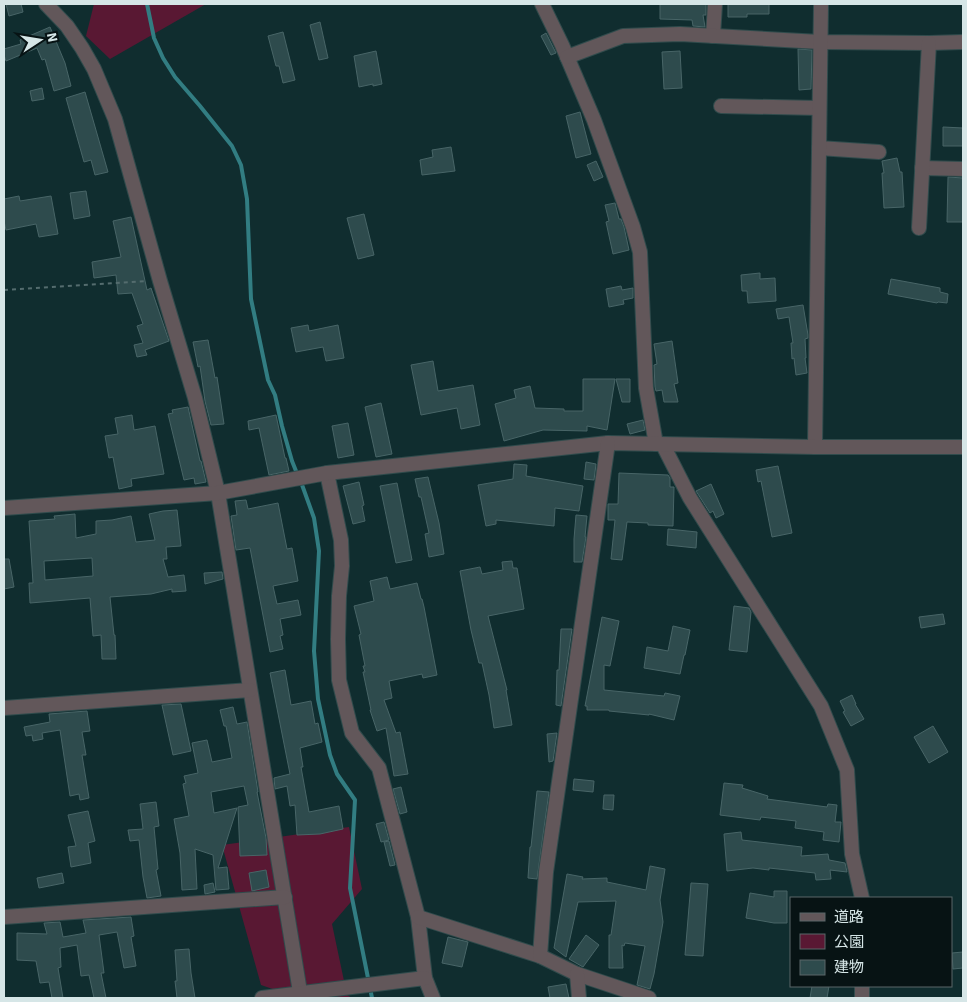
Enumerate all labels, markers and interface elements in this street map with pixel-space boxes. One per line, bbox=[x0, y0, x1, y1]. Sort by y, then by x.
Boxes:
north arrow bbox=[15, 15, 65, 65]
text: N bbox=[41, 31, 62, 44]
legend bbox=[790, 897, 952, 987]
text: 道路 bbox=[834, 907, 864, 928]
text: 公園 bbox=[834, 932, 864, 953]
text: 建物 bbox=[834, 957, 864, 978]

